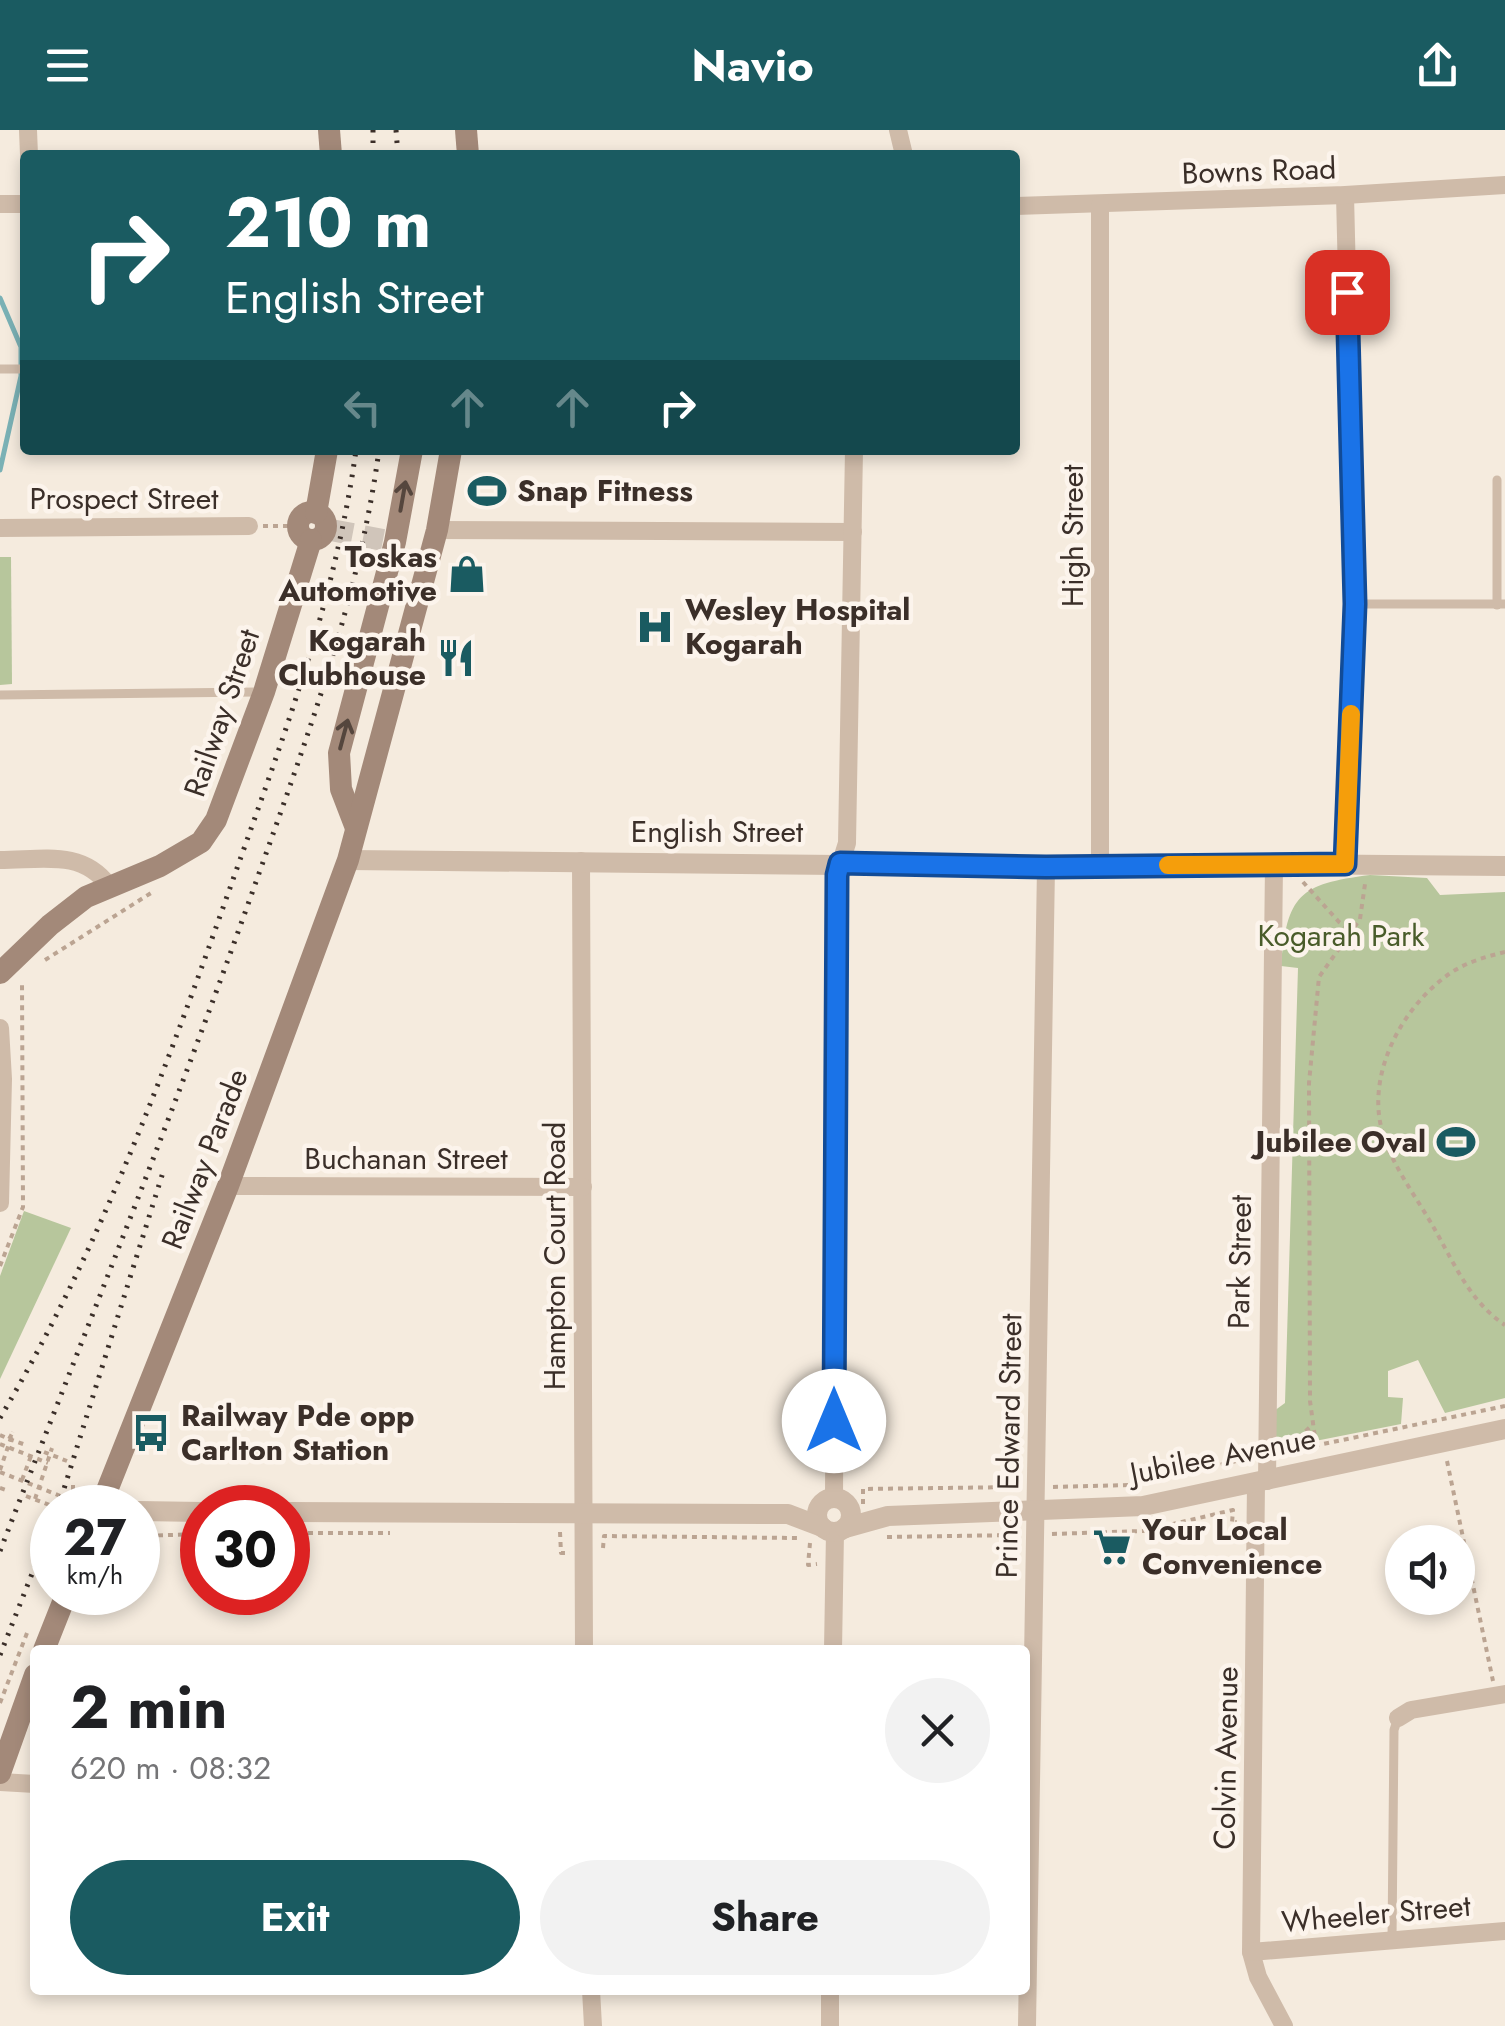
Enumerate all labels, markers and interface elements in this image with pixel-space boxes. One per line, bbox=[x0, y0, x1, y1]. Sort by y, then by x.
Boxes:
text: Navio bbox=[691, 33, 814, 98]
icon: menu bbox=[40, 38, 95, 93]
icon: share bbox=[1410, 38, 1465, 93]
street label: Bowns Road bbox=[1181, 146, 1337, 195]
text: 210 m bbox=[225, 172, 431, 273]
icon: right bbox=[60, 190, 190, 320]
pin bbox=[1305, 250, 1390, 335]
text: English Street bbox=[225, 265, 484, 330]
icon: arrive bbox=[1320, 265, 1375, 320]
icon: left bbox=[335, 380, 390, 435]
icon: ahead bbox=[440, 380, 495, 435]
icon: ahead bbox=[545, 380, 600, 435]
icon: right bbox=[650, 380, 705, 435]
street label: High Street bbox=[1051, 464, 1094, 607]
place label: Snap Fitness bbox=[517, 469, 693, 512]
sports icon: Snap Fitness bbox=[466, 470, 508, 512]
street label: Prospect Street bbox=[30, 477, 219, 520]
one-way arrow bbox=[394, 480, 413, 513]
place label: Toskas Automotive bbox=[277, 535, 437, 612]
shop icon: Toskas Automotive bbox=[446, 553, 488, 595]
place label: Wesley Hospital Kogarah bbox=[685, 588, 910, 665]
hospital icon: Wesley Hospital Kogarah bbox=[634, 606, 676, 648]
place label: Kogarah Clubhouse bbox=[278, 619, 426, 696]
street label: Railway Street bbox=[173, 623, 271, 802]
restaurant icon: Kogarah Clubhouse bbox=[435, 637, 477, 679]
one-way arrow bbox=[336, 719, 355, 750]
street label: English Street bbox=[631, 810, 804, 853]
park label: Kogarah Park bbox=[1258, 914, 1425, 957]
street label: Railway Parade bbox=[150, 1062, 259, 1255]
place label: Jubilee Oval bbox=[1250, 1120, 1426, 1163]
sports icon: Jubilee Oval bbox=[1435, 1121, 1477, 1163]
street label: Hampton Court Road bbox=[533, 1122, 576, 1390]
street label: Buchanan Street bbox=[304, 1137, 509, 1180]
street label: Park Street bbox=[1217, 1194, 1262, 1329]
street label: Prince Edward Street bbox=[985, 1312, 1032, 1579]
position arrow bbox=[782, 1369, 886, 1473]
place label: Railway Pde opp Carlton Station bbox=[181, 1394, 415, 1471]
bus stop icon: Railway Pde opp Carlton Station bbox=[130, 1412, 172, 1454]
street label: Jubilee Avenue bbox=[1123, 1416, 1319, 1495]
speed limit sign: 30 bbox=[180, 1485, 310, 1615]
text: 27 bbox=[64, 1501, 126, 1574]
place label: Your Local Convenience bbox=[1141, 1508, 1322, 1585]
map controls bbox=[1385, 1525, 1475, 1615]
button: sound bbox=[1385, 1525, 1475, 1615]
supermarket icon: Your Local Convenience bbox=[1091, 1526, 1133, 1568]
text: km/h bbox=[67, 1557, 123, 1593]
text: 2 min bbox=[70, 1664, 228, 1751]
street label: Colvin Avenue bbox=[1202, 1666, 1249, 1850]
button: close bbox=[885, 1678, 990, 1783]
text: 620 m · 08:32 bbox=[70, 1745, 271, 1791]
button: Exit bbox=[70, 1860, 520, 1975]
button: Share bbox=[540, 1860, 990, 1975]
street label: Wheeler Street bbox=[1280, 1884, 1473, 1943]

